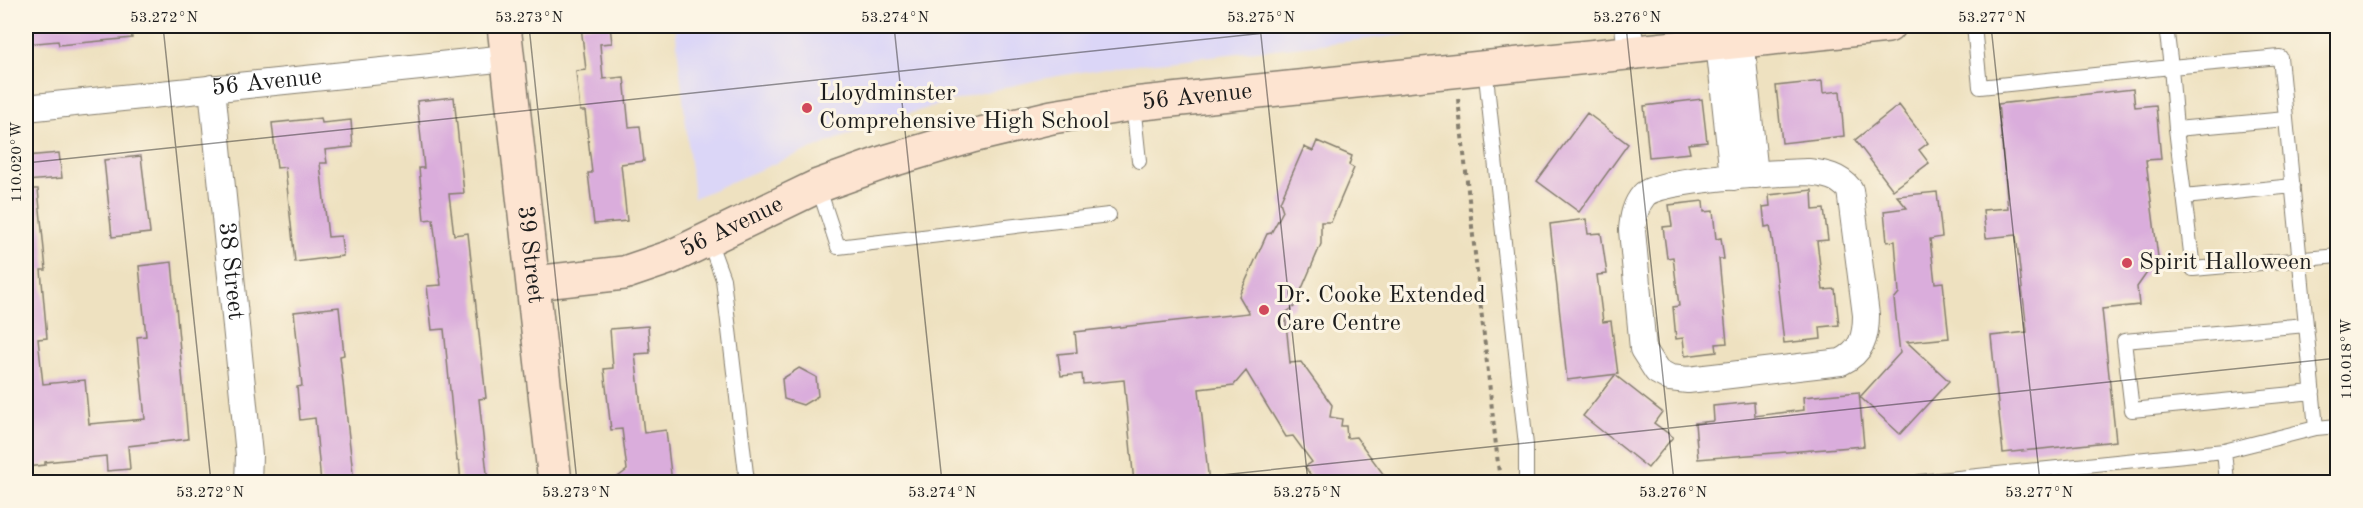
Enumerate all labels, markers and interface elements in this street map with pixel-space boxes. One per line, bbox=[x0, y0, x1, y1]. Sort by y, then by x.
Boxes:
text: 53.272°N bbox=[130, 11, 198, 26]
text: 53.273°N bbox=[495, 11, 563, 26]
text: 53.274°N bbox=[861, 11, 929, 26]
text: 53.275°N bbox=[1227, 11, 1295, 26]
text: 53.276°N bbox=[1593, 11, 1661, 26]
text: 53.277°N bbox=[1958, 11, 2026, 26]
street label: 56 Avenue bbox=[210, 65, 323, 101]
street label: 56 Avenue bbox=[1141, 80, 1253, 115]
place label: Lloydminster Comprehensive High School bbox=[819, 82, 1109, 134]
marker: Lloydminster Comprehensive High School bbox=[800, 101, 814, 115]
text: 110.020°W bbox=[10, 121, 25, 203]
street label: 56 Avenue bbox=[677, 193, 787, 262]
street label: 39 Street bbox=[512, 204, 547, 305]
street label: 38 Street bbox=[214, 221, 247, 321]
place label: Spirit Halloween bbox=[2139, 251, 2312, 275]
marker: Spirit Halloween bbox=[2120, 256, 2134, 270]
place label: Dr. Cooke Extended Care Centre bbox=[1276, 284, 1486, 336]
marker: Dr. Cooke Extended Care Centre bbox=[1257, 303, 1271, 317]
text: 110.018°W bbox=[2340, 318, 2355, 400]
text: 53.272°N bbox=[176, 486, 244, 501]
text: 53.273°N bbox=[542, 486, 610, 501]
text: 53.274°N bbox=[908, 486, 976, 501]
text: 53.275°N bbox=[1273, 486, 1341, 501]
text: 53.276°N bbox=[1639, 486, 1707, 501]
text: 53.277°N bbox=[2005, 486, 2073, 501]

